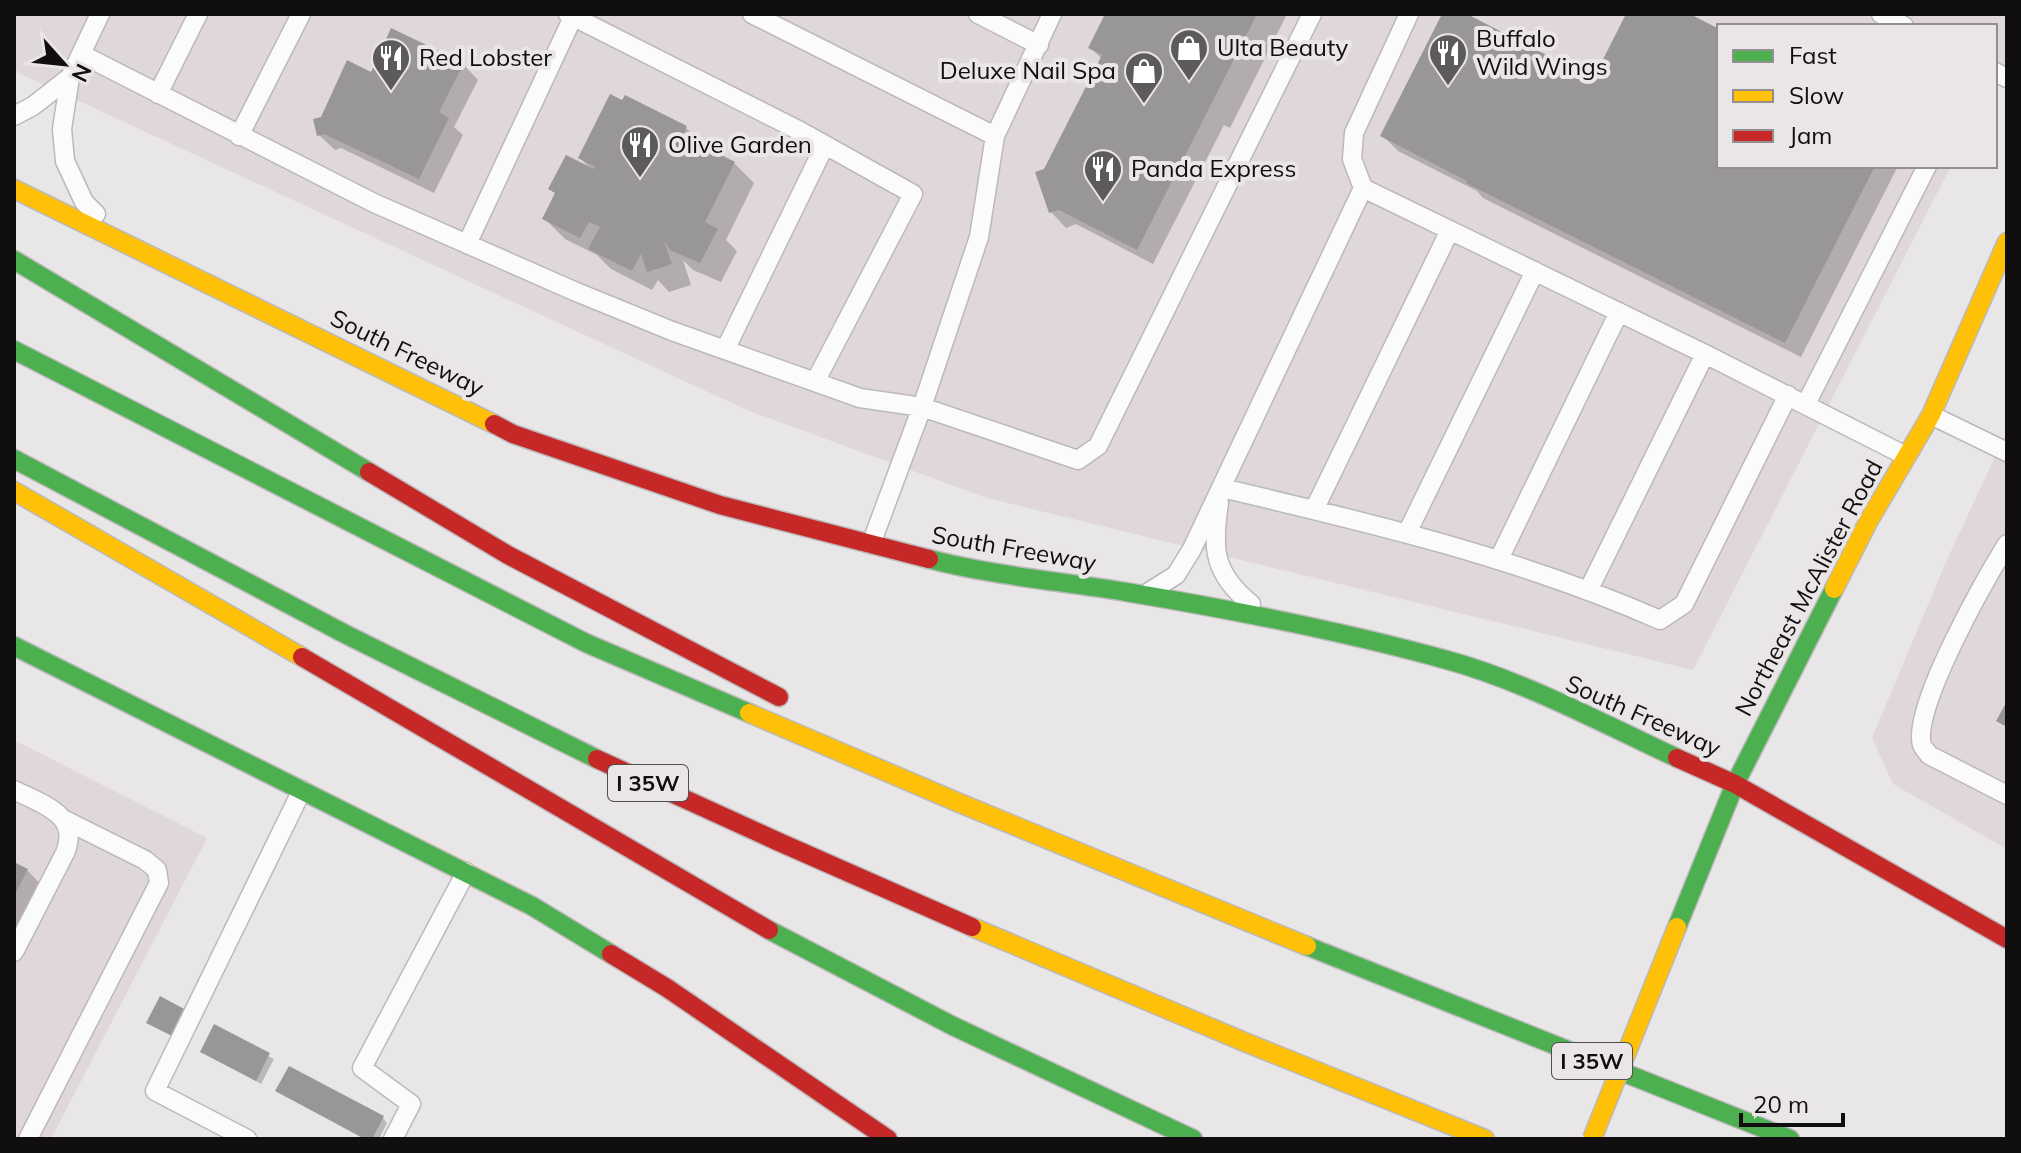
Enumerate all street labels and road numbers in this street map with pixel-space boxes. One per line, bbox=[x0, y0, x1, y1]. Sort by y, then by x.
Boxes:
street label: South Freeway bbox=[326, 302, 489, 402]
street label: Northeast McAlister Road bbox=[1728, 454, 1888, 721]
street label: South Freeway bbox=[930, 519, 1099, 577]
street label: South Freeway bbox=[1561, 667, 1726, 763]
road number: I 35W bbox=[608, 765, 688, 801]
road number: I 35W bbox=[1552, 1043, 1632, 1079]

